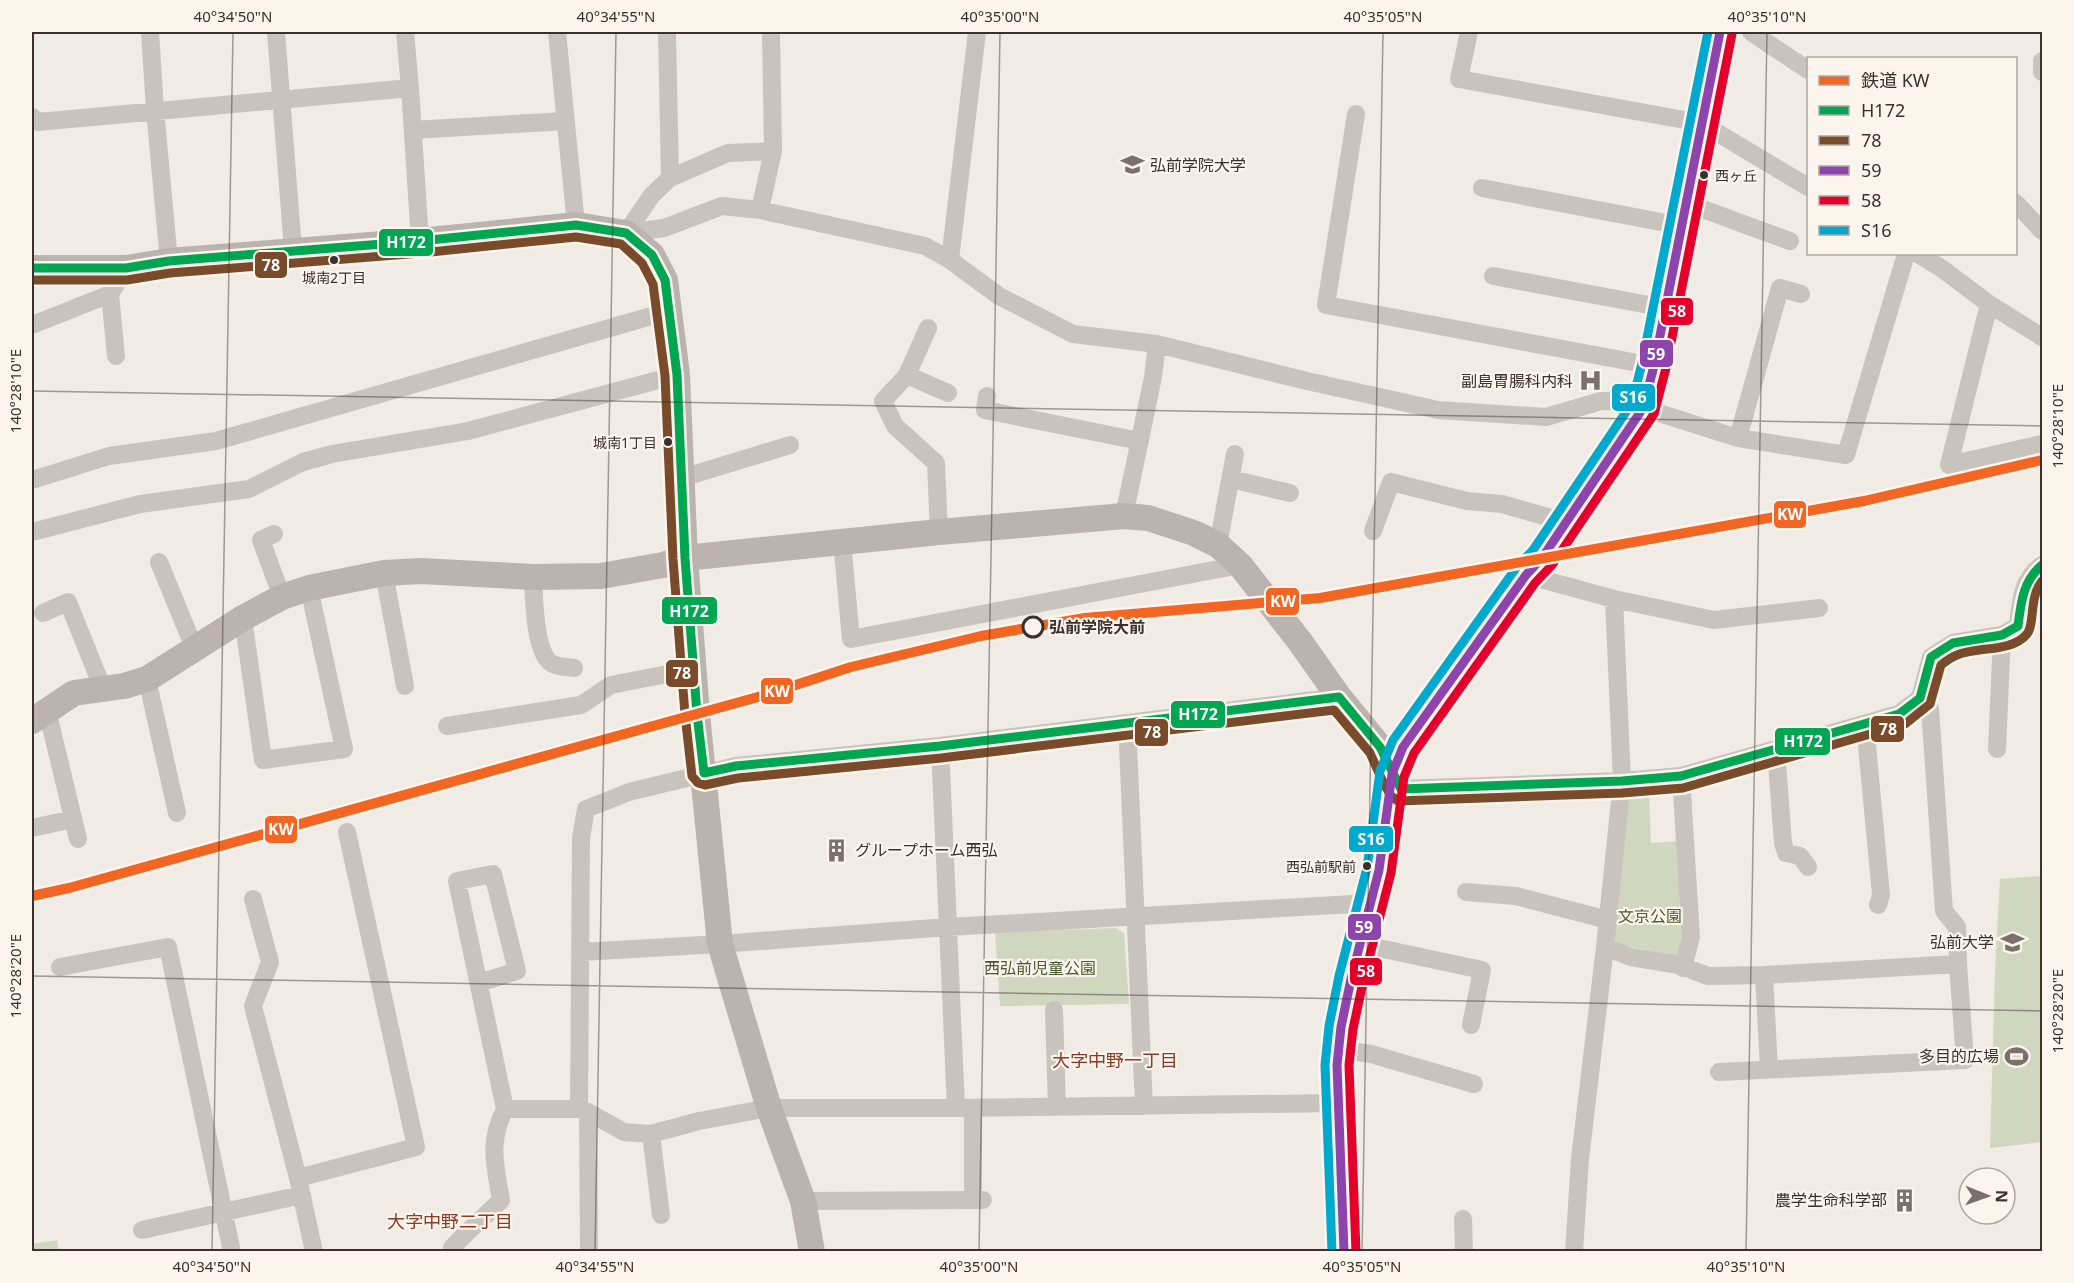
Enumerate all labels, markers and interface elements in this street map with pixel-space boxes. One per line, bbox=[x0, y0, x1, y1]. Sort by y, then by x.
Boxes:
text: 40°34'50"N bbox=[194, 6, 272, 26]
text: 40°34'55"N bbox=[577, 6, 655, 26]
text: 40°35'00"N bbox=[961, 6, 1039, 26]
text: 40°35'05"N bbox=[1344, 6, 1422, 26]
text: 40°35'10"N bbox=[1728, 6, 1806, 26]
legend bbox=[1807, 57, 2017, 255]
text: 鉄道 KW bbox=[1861, 68, 1930, 92]
text: H172 bbox=[1861, 98, 1905, 122]
text: 78 bbox=[1861, 128, 1882, 152]
school or university icon: 弘前学院大学 bbox=[1119, 152, 1145, 178]
place label: 弘前学院大学 bbox=[1150, 154, 1246, 176]
text: 59 bbox=[1861, 158, 1882, 182]
place label: 西ヶ丘 bbox=[1715, 166, 1757, 185]
marker: 西ヶ丘 bbox=[1698, 169, 1710, 181]
text: 58 bbox=[1861, 188, 1882, 212]
text: S16 bbox=[1861, 218, 1891, 242]
line badge: H172 bbox=[378, 228, 434, 257]
text: H172 bbox=[386, 231, 426, 253]
line badge: 78 bbox=[254, 251, 288, 279]
text: 78 bbox=[262, 254, 280, 276]
marker: 城南2丁目 bbox=[328, 254, 340, 266]
place label: 城南2丁目 bbox=[302, 268, 366, 287]
line badge: 58 bbox=[1660, 297, 1694, 326]
text: 58 bbox=[1668, 300, 1686, 322]
line badge: 59 bbox=[1639, 339, 1674, 368]
text: 59 bbox=[1647, 343, 1665, 365]
text: 140°28'10"E bbox=[5, 349, 25, 433]
hospital icon: 副島胃腸科内科 bbox=[1578, 368, 1604, 394]
place label: 副島胃腸科内科 bbox=[1461, 370, 1573, 392]
line badge: S16 bbox=[1611, 383, 1656, 412]
text: 140°28'10"E bbox=[2047, 384, 2067, 468]
text: S16 bbox=[1619, 386, 1647, 408]
place label: 城南1丁目 bbox=[593, 433, 657, 452]
marker: 城南1丁目 bbox=[662, 436, 674, 448]
line badge: KW bbox=[1773, 500, 1807, 529]
text: KW bbox=[1777, 503, 1804, 525]
line badge: KW bbox=[1265, 587, 1300, 616]
text: KW bbox=[1270, 590, 1297, 612]
line badge: H172 bbox=[661, 596, 718, 625]
text: H172 bbox=[669, 600, 709, 622]
marker: 弘前学院大前 bbox=[1022, 616, 1044, 638]
place label: 弘前学院大前 bbox=[1049, 616, 1145, 638]
line badge: 78 bbox=[665, 659, 699, 688]
text: 78 bbox=[673, 662, 691, 684]
line badge: KW bbox=[760, 677, 794, 705]
text: KW bbox=[764, 680, 791, 702]
line badge: H172 bbox=[1170, 700, 1226, 729]
text: H172 bbox=[1178, 703, 1218, 725]
line badge: 78 bbox=[1870, 715, 1905, 743]
line badge: 78 bbox=[1134, 718, 1169, 747]
text: 78 bbox=[1879, 718, 1897, 740]
text: 78 bbox=[1143, 721, 1161, 743]
line badge: H172 bbox=[1774, 727, 1831, 756]
text: H172 bbox=[1783, 730, 1823, 752]
line badge: KW bbox=[264, 815, 298, 844]
text: KW bbox=[268, 818, 295, 840]
line badge: S16 bbox=[1348, 825, 1394, 853]
text: S16 bbox=[1357, 828, 1385, 850]
building icon: グループホーム西弘 bbox=[824, 837, 850, 863]
place label: グループホーム西弘 bbox=[855, 839, 998, 861]
place label: 西弘前駅前 bbox=[1286, 857, 1356, 876]
marker: 西弘前駅前 bbox=[1361, 860, 1373, 872]
park label: 文京公園 bbox=[1618, 905, 1682, 927]
line badge: 59 bbox=[1347, 913, 1382, 941]
text: 59 bbox=[1355, 916, 1373, 938]
school or university icon: 弘前大学 bbox=[1999, 929, 2025, 955]
place label: 弘前大学 bbox=[1930, 931, 1994, 953]
text: 140°28'20"E bbox=[5, 934, 25, 1018]
park label: 西弘前児童公園 bbox=[984, 957, 1096, 979]
line badge: 58 bbox=[1349, 957, 1383, 986]
text: 58 bbox=[1357, 960, 1375, 982]
text: 140°28'20"E bbox=[2047, 969, 2067, 1053]
sports icon: 多目的広場 bbox=[2004, 1043, 2030, 1069]
place label: 多目的広場 bbox=[1919, 1045, 1999, 1067]
district label: 大字中野一丁目 bbox=[1052, 1048, 1178, 1072]
north arrow bbox=[1957, 1166, 2017, 1226]
building icon: 農学生命科学部 bbox=[1892, 1187, 1918, 1213]
place label: 農学生命科学部 bbox=[1775, 1189, 1887, 1211]
text: N bbox=[1991, 1190, 2013, 1203]
district label: 大字中野二丁目 bbox=[387, 1209, 513, 1233]
text: 40°34'50"N bbox=[173, 1256, 251, 1276]
text: 40°34'55"N bbox=[556, 1256, 634, 1276]
text: 40°35'00"N bbox=[940, 1256, 1018, 1276]
text: 40°35'05"N bbox=[1323, 1256, 1401, 1276]
text: 40°35'10"N bbox=[1707, 1256, 1785, 1276]

